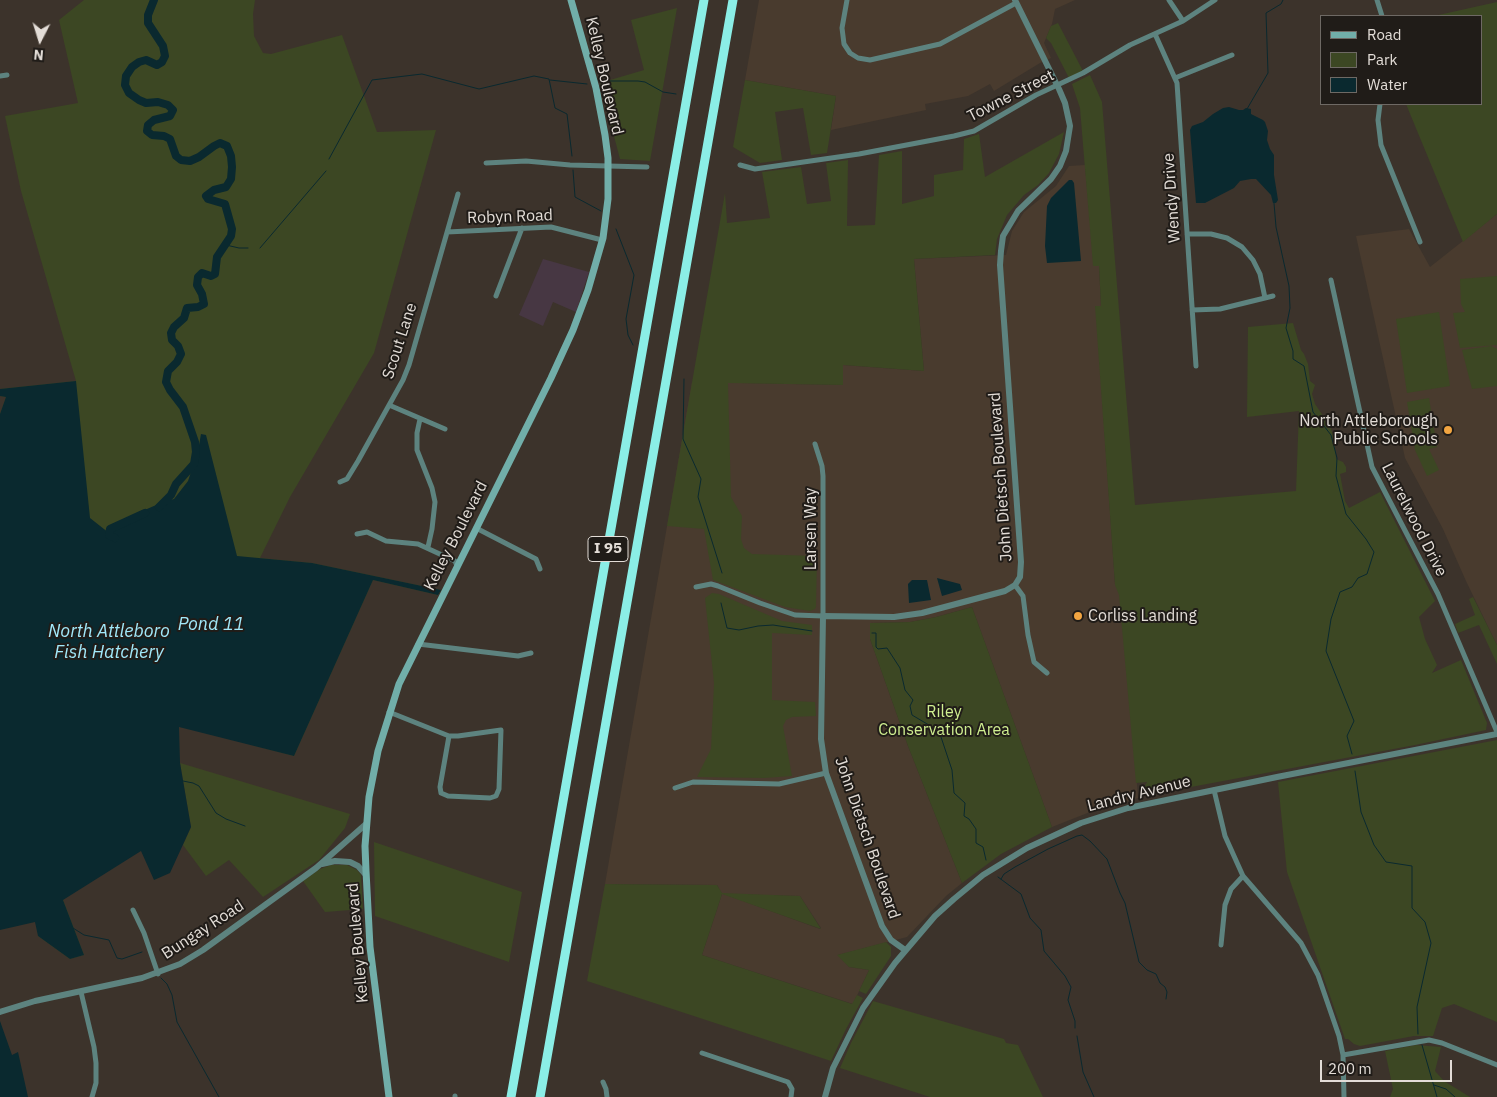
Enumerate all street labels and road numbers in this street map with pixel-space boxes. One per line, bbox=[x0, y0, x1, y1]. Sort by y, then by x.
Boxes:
street label: Kelley Boulevard bbox=[581, 15, 627, 137]
street label: Towne Street bbox=[964, 66, 1058, 126]
street label: Wendy Drive bbox=[1159, 152, 1185, 244]
street label: Robyn Road bbox=[467, 206, 553, 228]
street label: Scout Lane bbox=[379, 300, 421, 382]
street label: John Dietsch Boulevard bbox=[986, 392, 1016, 562]
street label: Laurelwood Drive bbox=[1377, 460, 1451, 580]
street label: Kelley Boulevard bbox=[420, 478, 492, 594]
street label: Larsen Way bbox=[801, 488, 821, 570]
road number: I 95 bbox=[588, 536, 628, 562]
street label: John Dietsch Boulevard bbox=[830, 755, 904, 921]
street label: Landry Avenue bbox=[1085, 772, 1193, 816]
street label: Kelley Boulevard bbox=[343, 882, 373, 1004]
street label: Bungay Road bbox=[158, 896, 248, 964]

